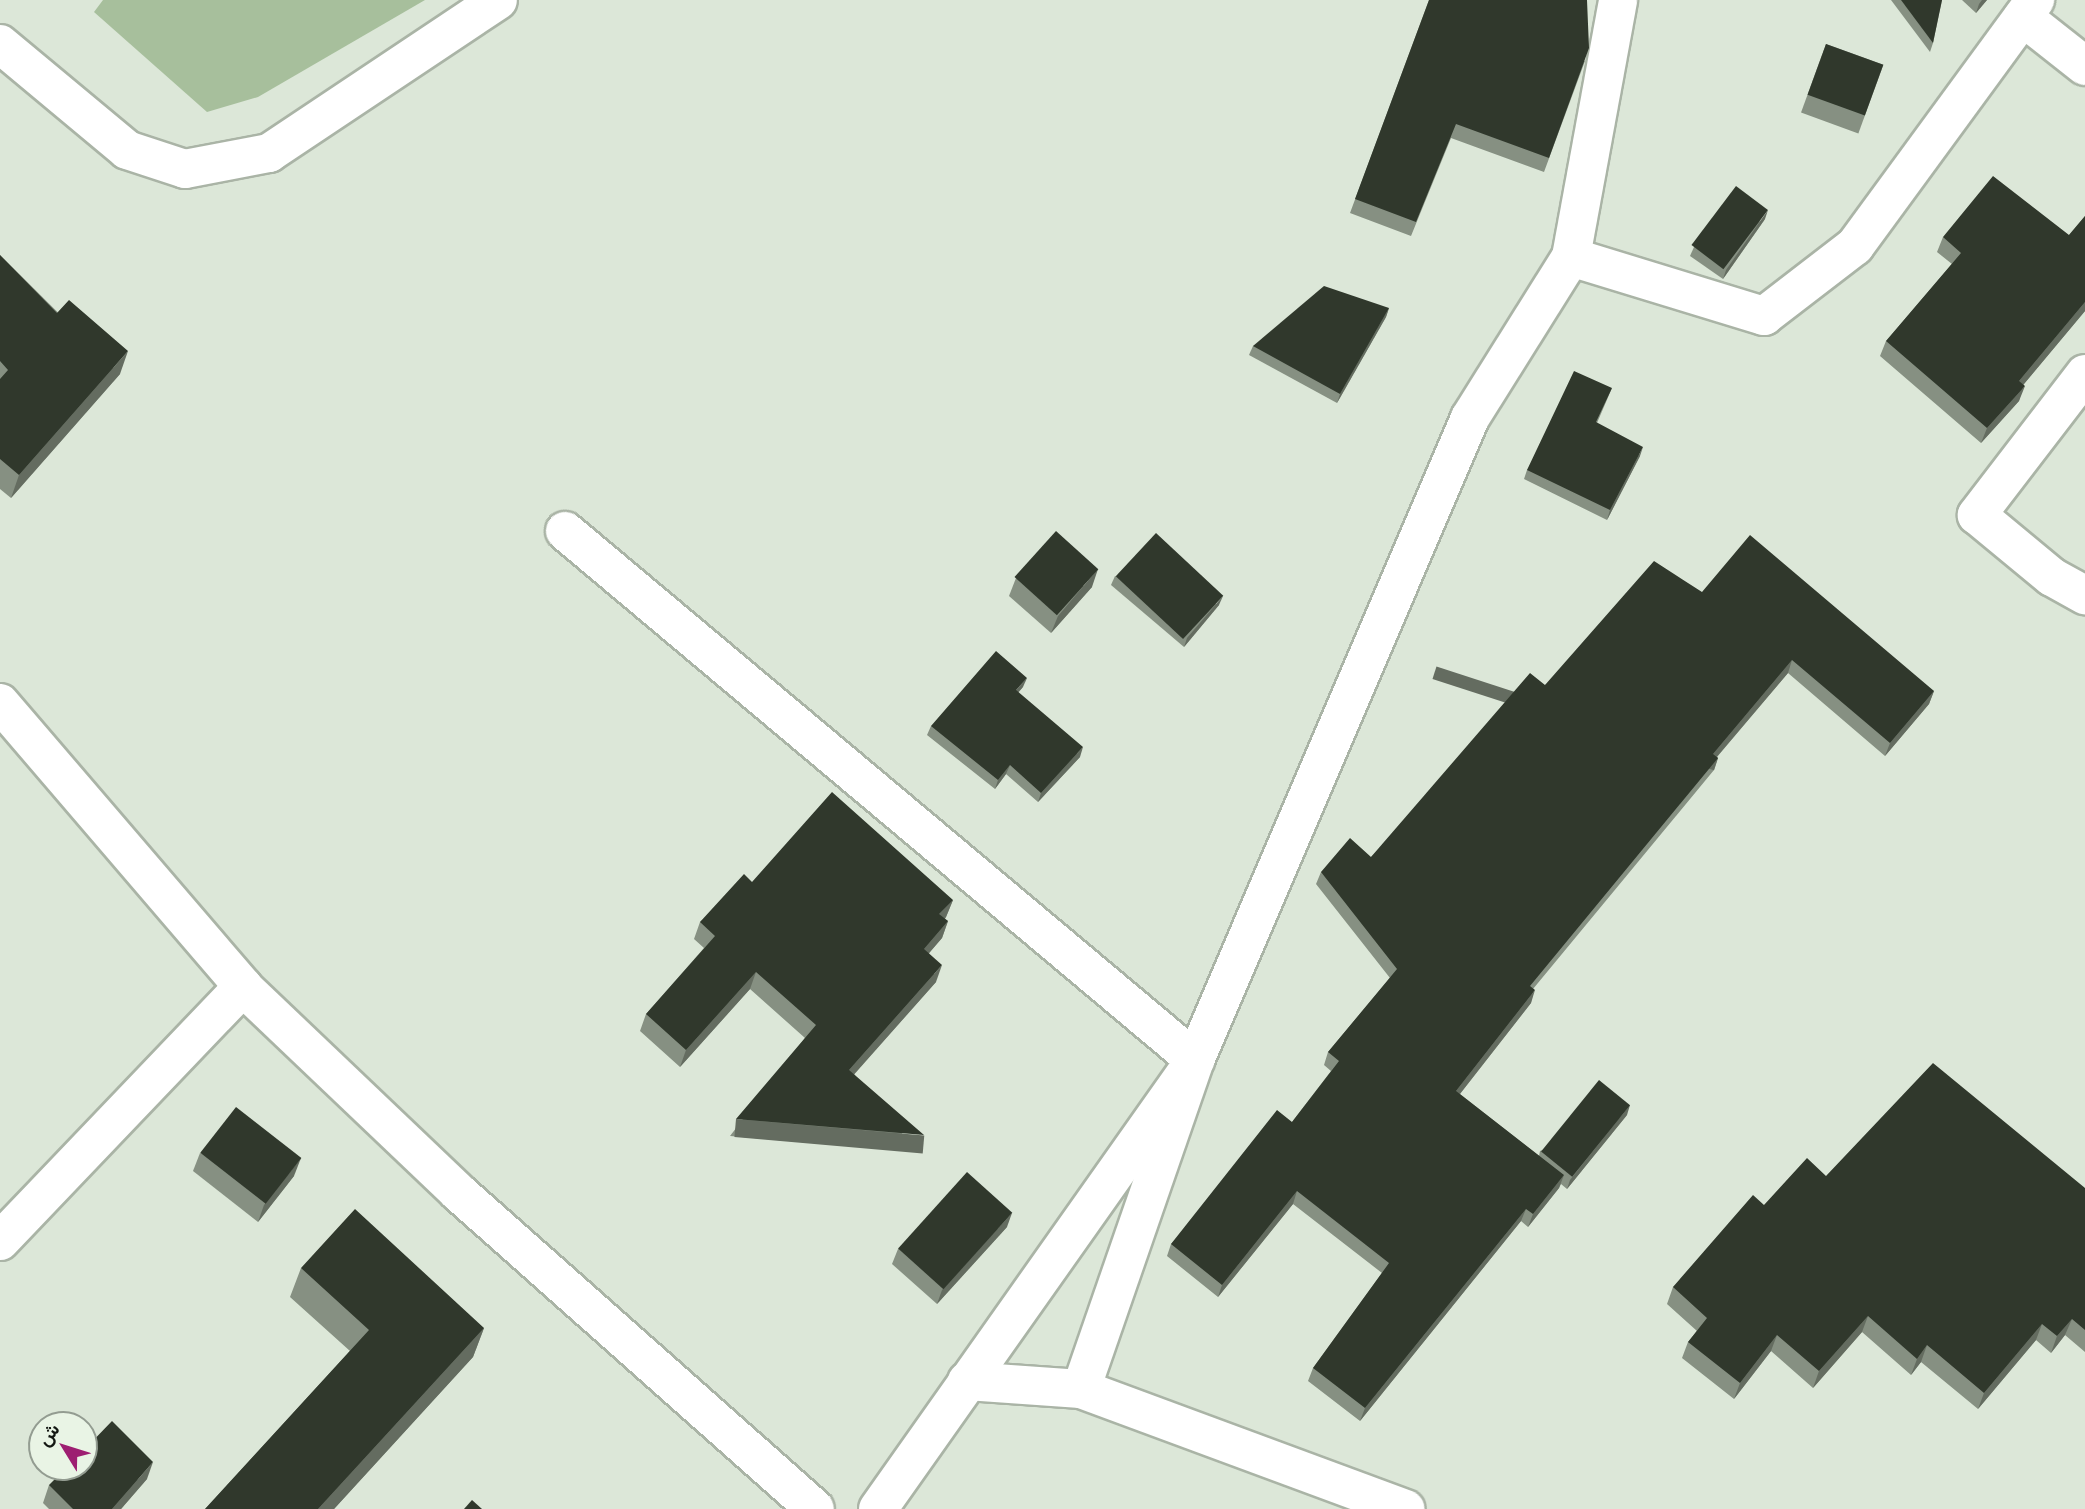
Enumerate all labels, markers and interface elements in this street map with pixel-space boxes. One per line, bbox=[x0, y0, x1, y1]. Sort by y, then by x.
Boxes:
north arrow bbox=[28, 1411, 98, 1481]
text: ش bbox=[31, 1417, 65, 1451]

